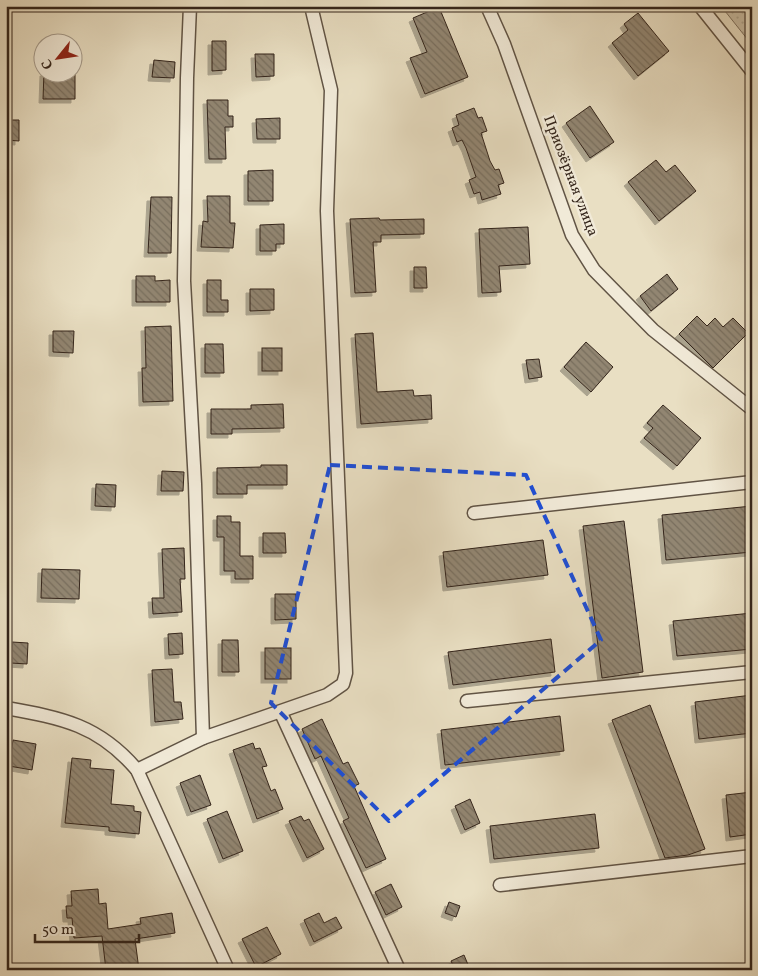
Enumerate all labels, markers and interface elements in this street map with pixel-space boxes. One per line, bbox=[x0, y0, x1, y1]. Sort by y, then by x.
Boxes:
north arrow bbox=[32, 32, 82, 82]
text: С bbox=[38, 55, 59, 72]
street label: Приозёрная улица bbox=[537, 113, 603, 239]
scale bar bbox=[35, 911, 139, 943]
text: 50 m bbox=[42, 920, 74, 941]

